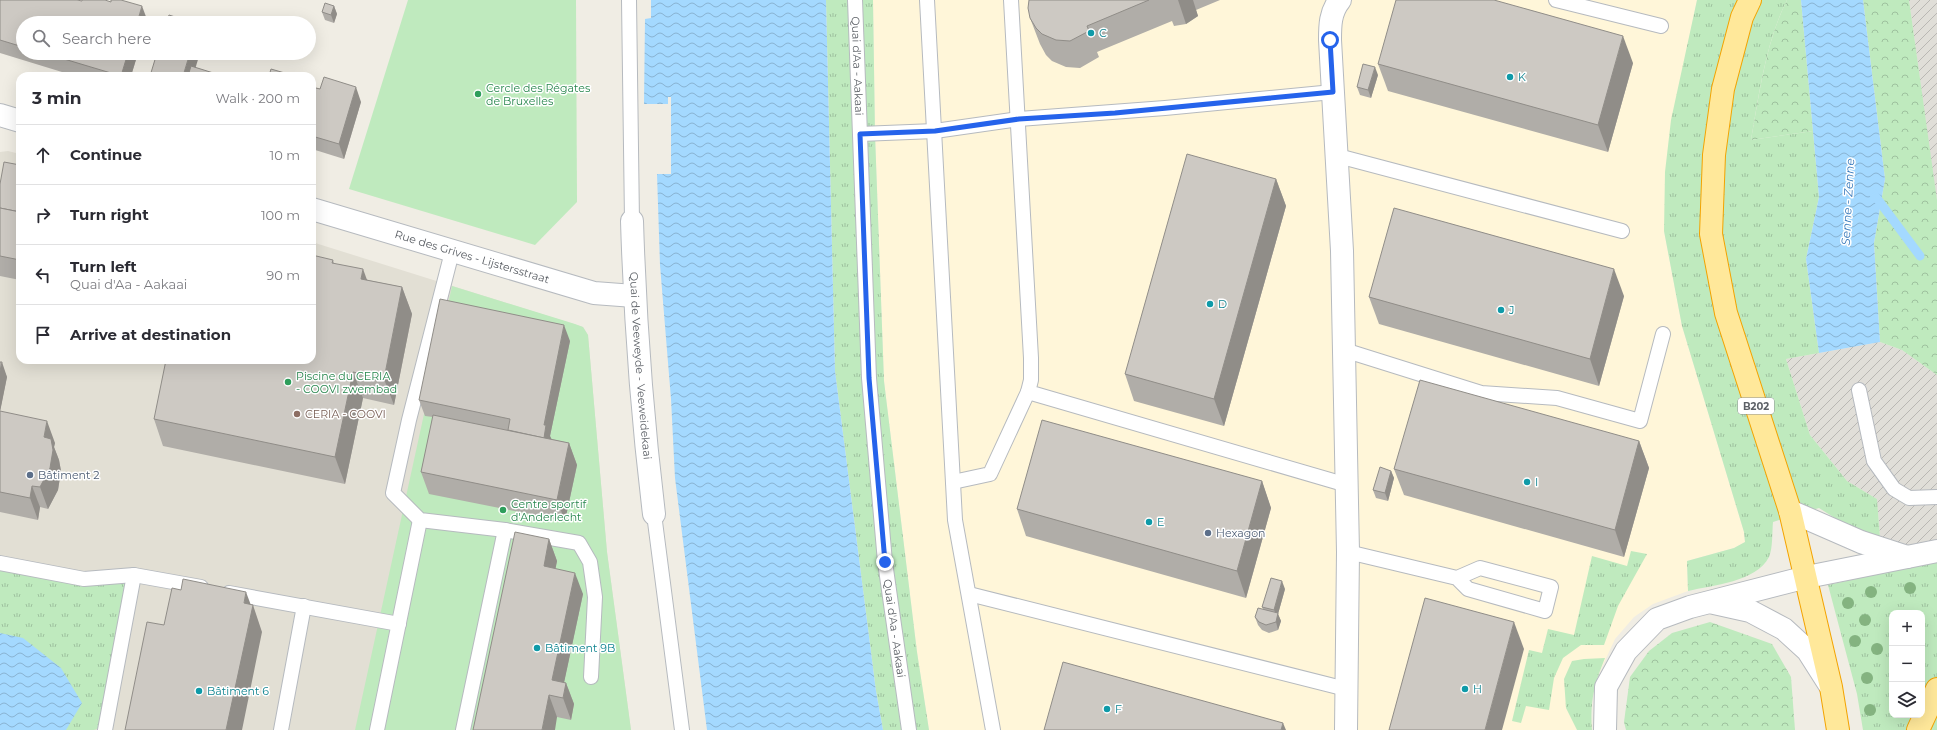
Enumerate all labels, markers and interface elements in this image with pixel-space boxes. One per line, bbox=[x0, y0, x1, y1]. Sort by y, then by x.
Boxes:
search box bbox=[16, 16, 316, 60]
street label: Quai d'Aa - Aakaai bbox=[849, 16, 866, 116]
place label: C bbox=[1099, 26, 1107, 40]
icon: search bbox=[30, 27, 52, 49]
marker: C bbox=[1086, 28, 1096, 38]
text: Search here bbox=[62, 29, 151, 48]
route start bbox=[1321, 31, 1339, 49]
place label: K bbox=[1518, 70, 1526, 84]
marker: K bbox=[1505, 72, 1515, 82]
place label: Cercle des Régates de Bruxelles bbox=[486, 81, 591, 108]
text: 3 min bbox=[32, 88, 82, 108]
marker: Cercle des Régates de Bruxelles bbox=[473, 89, 483, 99]
text: Walk · 200 m bbox=[215, 90, 300, 106]
icon: ahead bbox=[32, 144, 54, 166]
text: Continue bbox=[70, 145, 142, 164]
text: 10 m bbox=[270, 147, 300, 163]
water label: Senne - Zenne bbox=[1838, 158, 1857, 246]
icon: right bbox=[32, 204, 54, 226]
text: Turn right bbox=[70, 205, 149, 224]
text: 100 m bbox=[261, 207, 300, 223]
street label: Rue des Grives - Lijstersstraat bbox=[393, 227, 552, 286]
text: Turn left bbox=[70, 257, 137, 276]
icon: left bbox=[32, 264, 54, 286]
text: 90 m bbox=[266, 267, 300, 283]
street label: Quai de Veeweyde - Veeweidekaai bbox=[627, 272, 655, 460]
text: Quai d'Aa - Aakaai bbox=[70, 276, 187, 292]
place label: D bbox=[1218, 297, 1227, 311]
marker: D bbox=[1205, 299, 1215, 309]
place label: J bbox=[1508, 303, 1515, 317]
marker: J bbox=[1496, 305, 1506, 315]
icon: arrive bbox=[32, 324, 54, 346]
text: Arrive at destination bbox=[70, 325, 231, 344]
place label: Piscine du CERIA - COOVI zwembad bbox=[296, 369, 397, 396]
marker: Piscine du CERIA - COOVI zwembad bbox=[283, 377, 293, 387]
road number: B202 bbox=[1738, 398, 1774, 414]
place label: CERIA - COOVI bbox=[305, 407, 386, 421]
marker: CERIA - COOVI bbox=[292, 409, 302, 419]
place label: Bâtiment 2 bbox=[38, 468, 100, 482]
marker: Bâtiment 2 bbox=[25, 470, 35, 480]
place label: I bbox=[1535, 475, 1538, 489]
marker: I bbox=[1522, 477, 1532, 487]
place label: Centre sportif d'Anderlecht bbox=[511, 497, 588, 524]
marker: Centre sportif d'Anderlecht bbox=[498, 505, 508, 515]
place label: E bbox=[1157, 515, 1164, 529]
marker: E bbox=[1144, 517, 1154, 527]
place label: Hexagon bbox=[1216, 526, 1266, 540]
marker: Hexagon bbox=[1203, 528, 1213, 538]
route end bbox=[876, 553, 894, 571]
street label: Quai d'Aa - Aakaai bbox=[881, 578, 908, 679]
map controls bbox=[1889, 610, 1925, 718]
button: + bbox=[1889, 610, 1925, 646]
place label: Bâtiment 9B bbox=[545, 641, 615, 655]
marker: Bâtiment 9B bbox=[532, 643, 542, 653]
button: − bbox=[1889, 646, 1925, 682]
place label: H bbox=[1473, 682, 1482, 696]
button: layers bbox=[1889, 682, 1925, 718]
place label: Bâtiment 6 bbox=[207, 684, 269, 698]
marker: H bbox=[1460, 684, 1470, 694]
marker: Bâtiment 6 bbox=[194, 686, 204, 696]
place label: F bbox=[1115, 702, 1122, 716]
marker: F bbox=[1102, 704, 1112, 714]

